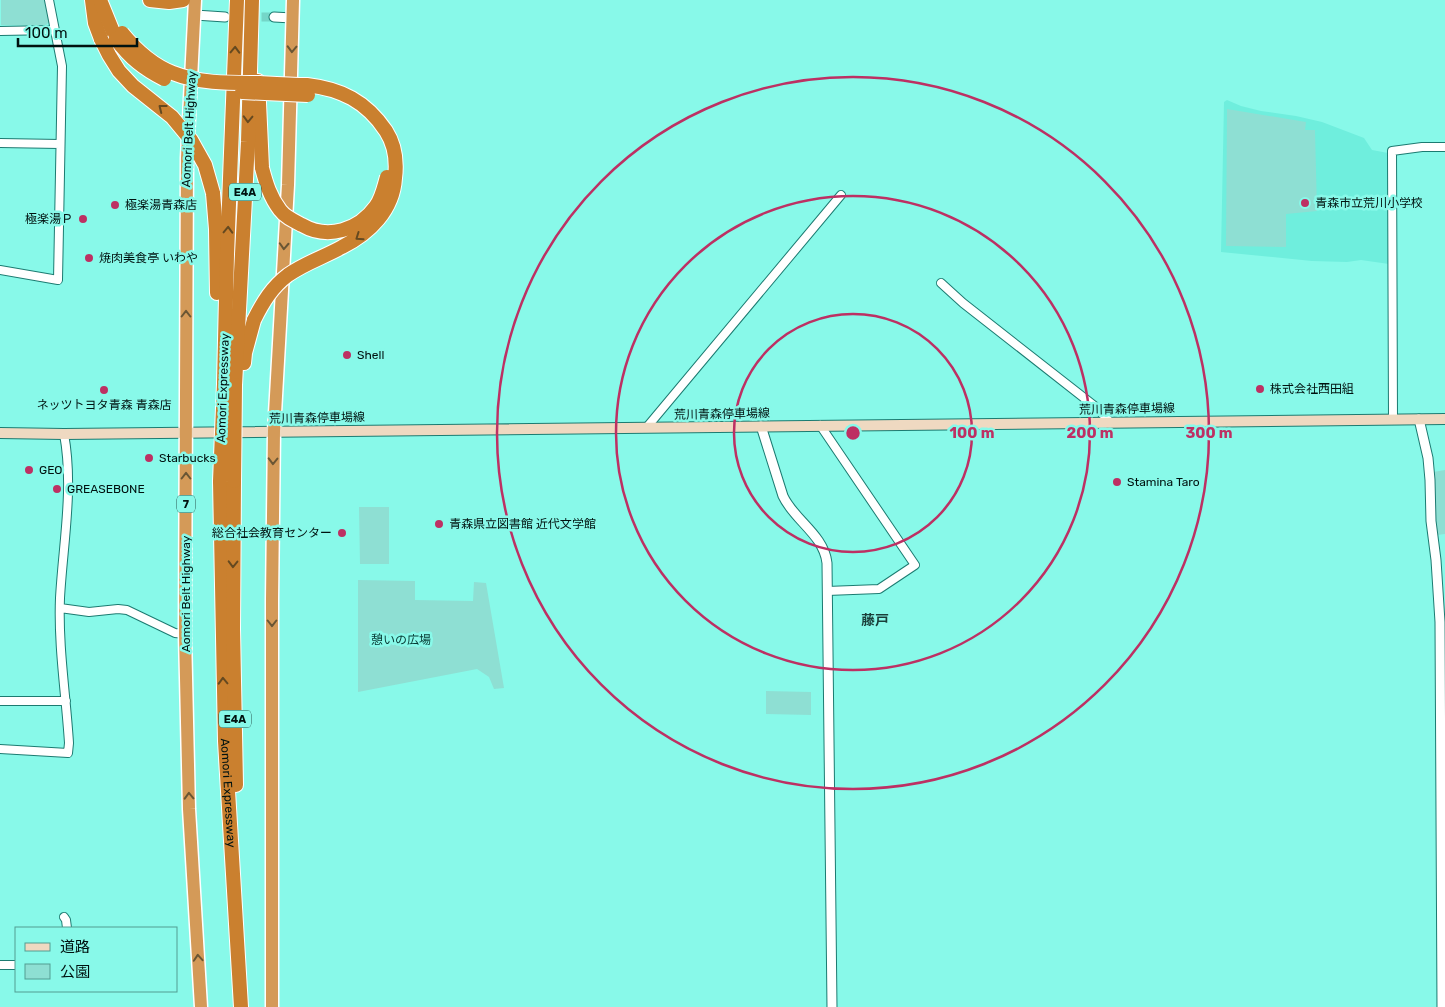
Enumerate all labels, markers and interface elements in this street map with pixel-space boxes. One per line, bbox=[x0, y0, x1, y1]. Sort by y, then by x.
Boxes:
scale bar bbox=[18, 15, 136, 47]
text: 100 m bbox=[25, 24, 67, 42]
one-way arrow bbox=[286, 45, 297, 53]
one-way arrow bbox=[230, 46, 240, 54]
street label: Aomori Belt Highway bbox=[179, 70, 199, 188]
one-way arrow bbox=[158, 105, 167, 114]
one-way arrow bbox=[243, 115, 254, 123]
road number: E4A bbox=[229, 183, 261, 200]
place label: 青森市立荒川小学校 bbox=[1315, 196, 1423, 210]
marker: 青森市立荒川小学校 bbox=[1299, 197, 1311, 209]
place label: 極楽湯青森店 bbox=[125, 198, 197, 212]
marker: 極楽湯青森店 bbox=[109, 199, 121, 211]
place label: 極楽湯Ｐ bbox=[25, 212, 73, 226]
marker: 極楽湯Ｐ bbox=[77, 213, 89, 225]
one-way arrow bbox=[222, 226, 233, 234]
one-way arrow bbox=[355, 231, 365, 240]
one-way arrow bbox=[279, 242, 290, 250]
place label: 焼肉美食亭 いわや bbox=[99, 251, 198, 265]
marker: 焼肉美食亭 いわや bbox=[83, 252, 95, 264]
one-way arrow bbox=[181, 309, 191, 317]
street label: Aomori Expressway bbox=[214, 333, 232, 443]
place label: Shell bbox=[357, 348, 384, 362]
marker: Shell bbox=[341, 349, 353, 361]
place label: 株式会社西田組 bbox=[1270, 382, 1354, 396]
marker: 株式会社西田組 bbox=[1254, 383, 1266, 395]
marker: ネッツトヨタ青森 青森店 bbox=[98, 384, 110, 396]
place label: ネッツトヨタ青森 青森店 bbox=[37, 398, 171, 412]
street label: 荒川青森停車場線 bbox=[1079, 401, 1175, 417]
street label: 荒川青森停車場線 bbox=[674, 406, 770, 422]
street label: 荒川青森停車場線 bbox=[269, 410, 365, 426]
centre of rings bbox=[844, 424, 862, 442]
text: 100 m bbox=[950, 424, 994, 442]
text: 200 m bbox=[1066, 424, 1114, 442]
text: 300 m bbox=[1185, 424, 1233, 442]
place label: Starbucks bbox=[159, 451, 216, 465]
marker: Starbucks bbox=[143, 452, 155, 464]
one-way arrow bbox=[268, 458, 278, 465]
place label: GEO bbox=[39, 463, 63, 477]
marker: GEO bbox=[23, 464, 35, 476]
one-way arrow bbox=[181, 472, 191, 480]
place label: Stamina Taro bbox=[1127, 475, 1200, 489]
marker: Stamina Taro bbox=[1111, 476, 1123, 488]
place label: GREASEBONE bbox=[67, 482, 145, 496]
marker: GREASEBONE bbox=[51, 483, 63, 495]
road number: 7 bbox=[177, 496, 195, 512]
place label: 青森県立図書館 近代文学館 bbox=[449, 517, 596, 531]
marker: 青森県立図書館 近代文学館 bbox=[433, 518, 445, 530]
place label: 総合社会教育センター bbox=[212, 526, 332, 540]
marker: 総合社会教育センター bbox=[336, 527, 348, 539]
street label: Aomori Belt Highway bbox=[179, 535, 193, 652]
one-way arrow bbox=[228, 561, 238, 569]
district label: 藤戸 bbox=[861, 612, 889, 629]
one-way arrow bbox=[267, 620, 277, 628]
park label: 憩いの広場 bbox=[371, 633, 431, 647]
one-way arrow bbox=[218, 677, 229, 685]
road number: E4A bbox=[219, 711, 251, 728]
street label: Aomori Expressway bbox=[218, 738, 238, 848]
one-way arrow bbox=[183, 792, 194, 800]
legend bbox=[15, 927, 178, 992]
text: 道路 bbox=[60, 938, 90, 956]
one-way arrow bbox=[193, 954, 204, 962]
text: 公園 bbox=[60, 963, 90, 981]

